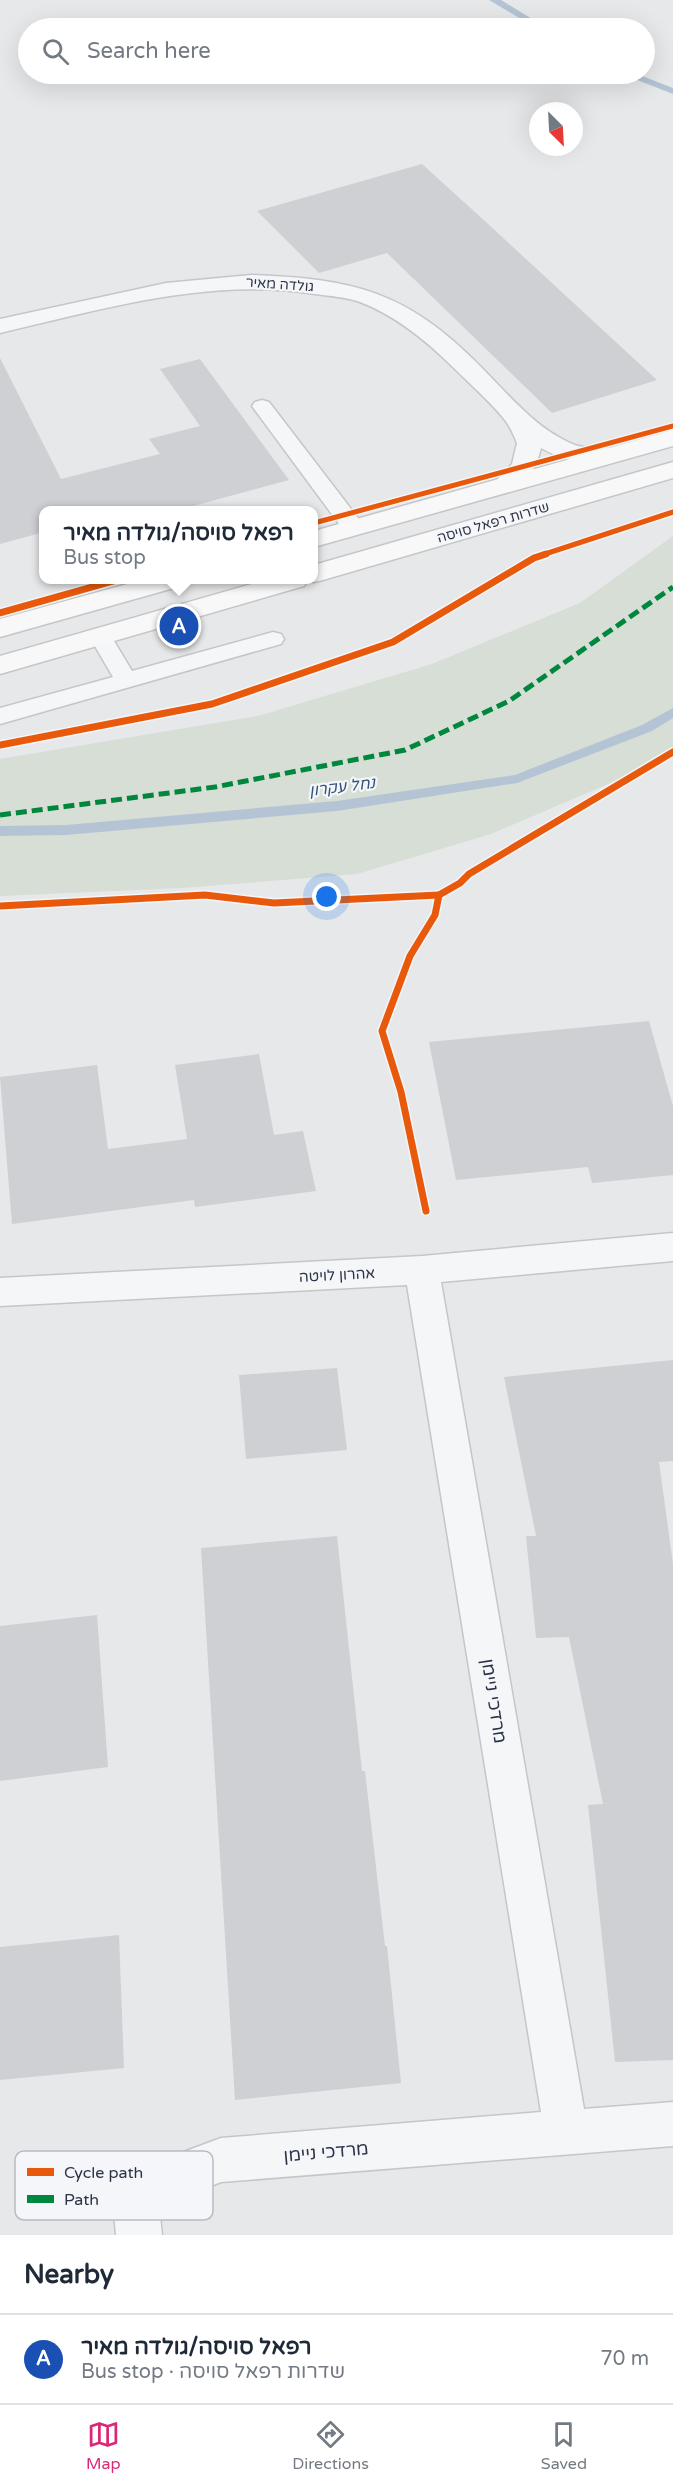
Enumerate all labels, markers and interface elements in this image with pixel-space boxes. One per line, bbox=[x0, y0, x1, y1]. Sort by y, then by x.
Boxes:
search box bbox=[18, 18, 655, 84]
icon: search bbox=[39, 35, 72, 68]
text: Search here bbox=[87, 38, 211, 64]
north arrow bbox=[529, 102, 583, 156]
street label: גולדה מאיר bbox=[245, 274, 315, 295]
street label: שדרות רפאל סויסה bbox=[435, 498, 551, 547]
popup bbox=[39, 506, 318, 584]
text: רפאל סויסה/גולדה מאיר bbox=[63, 520, 294, 546]
text: Bus stop bbox=[63, 546, 146, 570]
pin: A bbox=[160, 604, 198, 648]
water label: נחל עקרון bbox=[308, 773, 378, 801]
your location bbox=[312, 882, 341, 911]
street label: אהרון לויטה bbox=[298, 1264, 376, 1286]
street label: מרדכי ניימן bbox=[476, 1657, 512, 1745]
street label: מרדכי ניימן bbox=[283, 2137, 369, 2167]
legend bbox=[15, 2151, 213, 2220]
text: Cycle path bbox=[64, 2163, 143, 2183]
text: Path bbox=[64, 2190, 99, 2210]
text: Nearby bbox=[24, 2259, 114, 2290]
text: רפאל סויסה/גולדה מאיר bbox=[81, 2334, 311, 2360]
text: A bbox=[36, 2347, 51, 2371]
text: 70 m bbox=[600, 2347, 649, 2371]
text: Bus stop · שדרות רפאל סויסה bbox=[81, 2360, 345, 2384]
tab: Map bbox=[86, 2418, 120, 2474]
tab: Directions bbox=[292, 2418, 369, 2474]
tab: Saved bbox=[541, 2418, 587, 2474]

